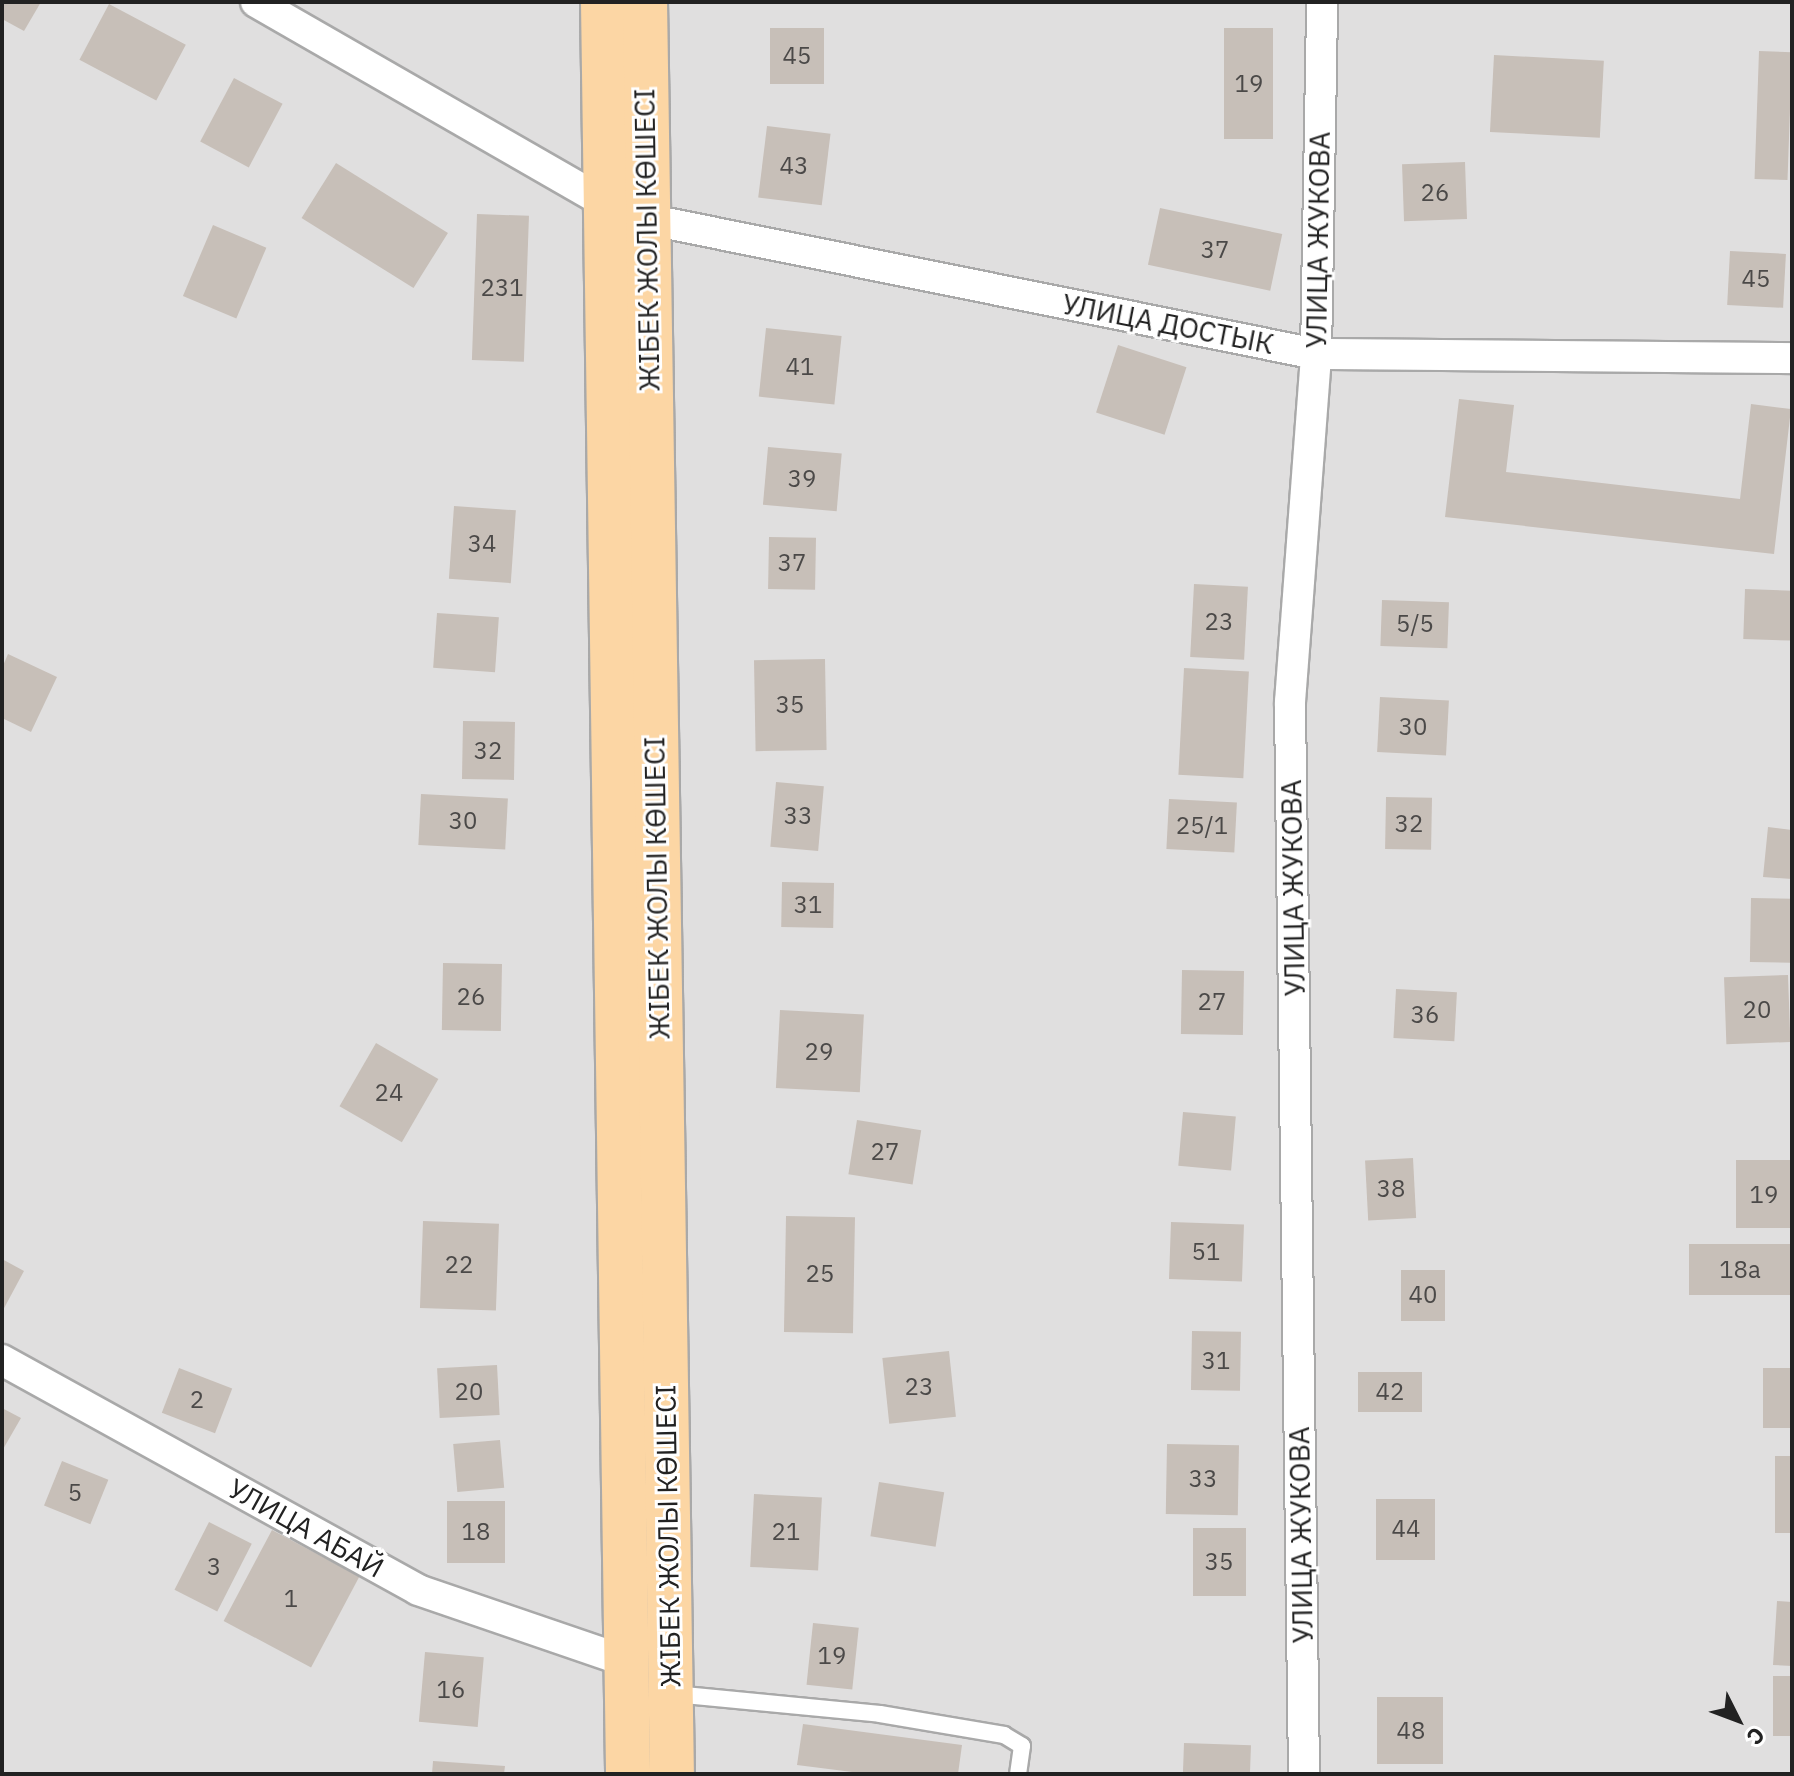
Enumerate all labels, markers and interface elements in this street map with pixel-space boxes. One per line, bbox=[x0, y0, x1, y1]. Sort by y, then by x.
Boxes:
house number: 45 bbox=[783, 42, 811, 70]
house number: 19 bbox=[1235, 70, 1263, 98]
street label: ЖІБЕК ЖОЛЫ КӨШЕСІ bbox=[628, 88, 666, 392]
street label: УЛИЦА ЖУКОВА bbox=[1299, 131, 1337, 349]
house number: 43 bbox=[780, 152, 808, 180]
house number: 26 bbox=[1421, 179, 1449, 207]
house number: 37 bbox=[1201, 236, 1229, 264]
house number: 45 bbox=[1742, 265, 1770, 293]
house number: 231 bbox=[480, 274, 524, 302]
street label: УЛИЦА ДОСТЫК bbox=[1059, 287, 1277, 361]
house number: 41 bbox=[786, 353, 814, 381]
house number: 39 bbox=[788, 465, 816, 493]
house number: 34 bbox=[468, 530, 496, 558]
house number: 37 bbox=[778, 549, 806, 577]
house number: 23 bbox=[1205, 608, 1233, 636]
house number: 5/5 bbox=[1396, 610, 1434, 638]
house number: 35 bbox=[776, 691, 804, 719]
house number: 30 bbox=[1399, 713, 1427, 741]
street label: ЖІБЕК ЖОЛЫ КӨШЕСІ bbox=[638, 736, 676, 1040]
house number: 32 bbox=[474, 737, 502, 765]
street label: УЛИЦА ЖУКОВА bbox=[1274, 779, 1312, 997]
house number: 33 bbox=[784, 802, 812, 830]
house number: 30 bbox=[449, 807, 477, 835]
house number: 32 bbox=[1395, 810, 1423, 838]
house number: 25/1 bbox=[1176, 812, 1228, 840]
house number: 31 bbox=[794, 891, 822, 919]
house number: 26 bbox=[457, 983, 485, 1011]
house number: 27 bbox=[1198, 988, 1226, 1016]
house number: 20 bbox=[1743, 996, 1771, 1024]
house number: 36 bbox=[1411, 1001, 1439, 1029]
house number: 29 bbox=[805, 1038, 833, 1066]
house number: 24 bbox=[375, 1079, 403, 1107]
house number: 27 bbox=[871, 1138, 899, 1166]
house number: 38 bbox=[1377, 1175, 1405, 1203]
house number: 19 bbox=[1750, 1181, 1778, 1209]
house number: 51 bbox=[1192, 1238, 1220, 1266]
house number: 22 bbox=[445, 1251, 473, 1279]
house number: 18а bbox=[1719, 1256, 1761, 1284]
house number: 25 bbox=[806, 1260, 834, 1288]
house number: 40 bbox=[1409, 1281, 1437, 1309]
house number: 31 bbox=[1202, 1347, 1230, 1375]
house number: 23 bbox=[905, 1373, 933, 1401]
house number: 20 bbox=[455, 1378, 483, 1406]
house number: 42 bbox=[1376, 1378, 1404, 1406]
street label: ЖІБЕК ЖОЛЫ КӨШЕСІ bbox=[649, 1384, 687, 1688]
house number: 2 bbox=[190, 1386, 204, 1414]
street label: УЛИЦА ЖУКОВА bbox=[1282, 1426, 1320, 1644]
house number: 33 bbox=[1189, 1465, 1217, 1493]
street label: УЛИЦА АБАЙ bbox=[222, 1471, 390, 1585]
house number: 5 bbox=[68, 1479, 82, 1507]
house number: 44 bbox=[1392, 1515, 1420, 1543]
house number: 18 bbox=[462, 1518, 490, 1546]
house number: 21 bbox=[772, 1518, 800, 1546]
house number: 35 bbox=[1205, 1548, 1233, 1576]
house number: 3 bbox=[207, 1553, 221, 1581]
house number: 1 bbox=[284, 1585, 298, 1613]
house number: 19 bbox=[818, 1642, 846, 1670]
house number: 16 bbox=[437, 1676, 465, 1704]
north arrow bbox=[1698, 1680, 1778, 1760]
house number: 48 bbox=[1397, 1717, 1425, 1745]
text: С bbox=[1741, 1721, 1772, 1751]

